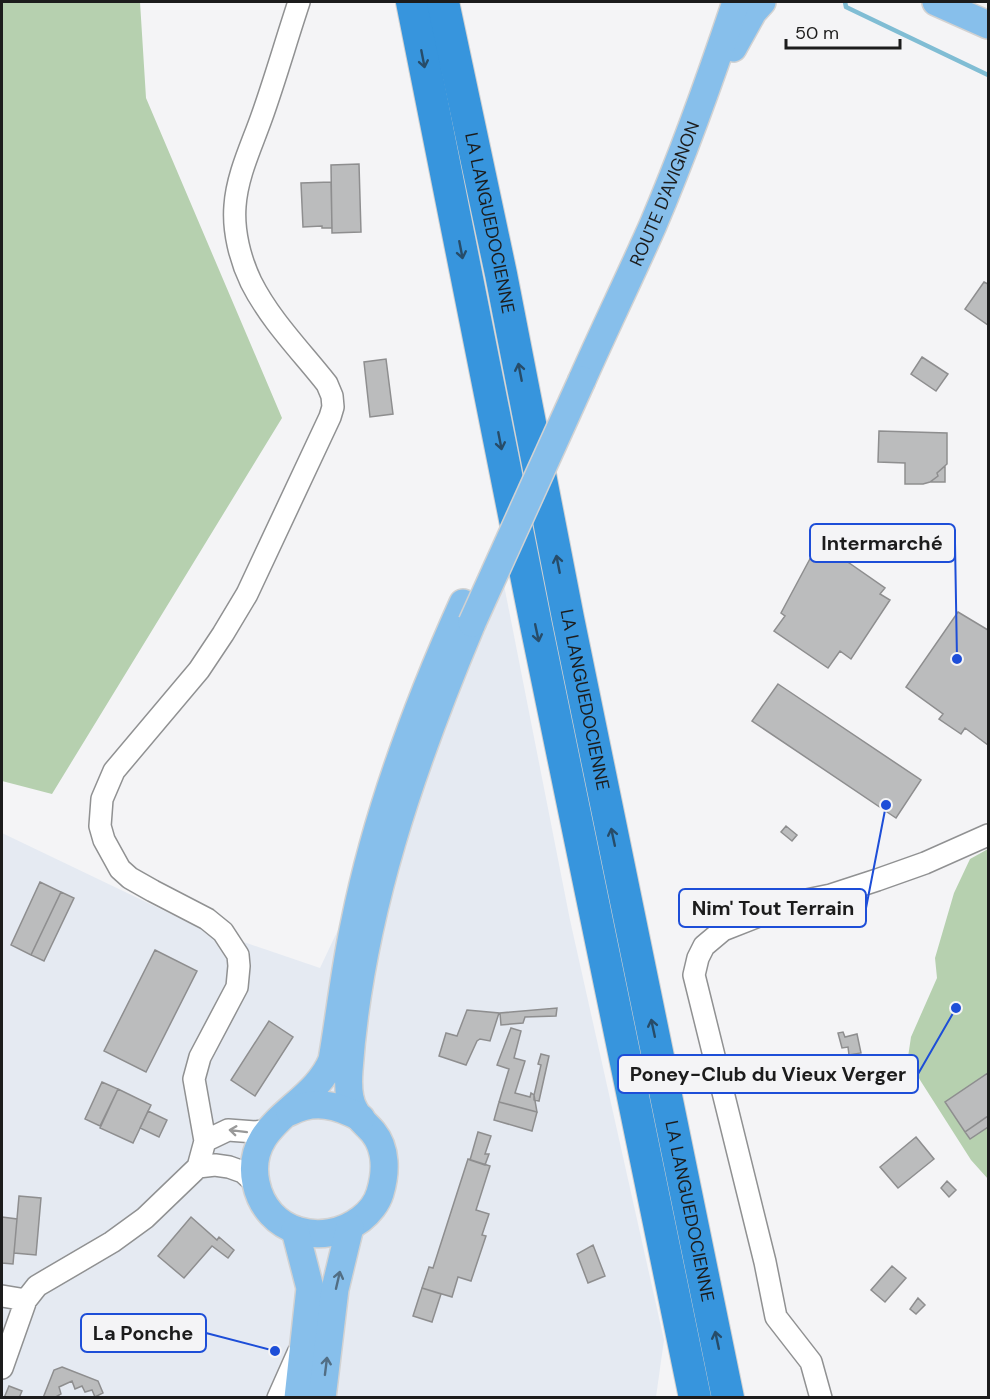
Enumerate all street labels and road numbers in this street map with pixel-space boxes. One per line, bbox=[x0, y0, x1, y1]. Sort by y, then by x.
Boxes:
street label: ROUTE D'AVIGNON bbox=[624, 118, 705, 270]
street label: LA LANGUEDOCIENNE bbox=[459, 130, 520, 316]
street label: LA LANGUEDOCIENNE bbox=[555, 607, 615, 792]
street label: LA LANGUEDOCIENNE bbox=[659, 1118, 720, 1304]

